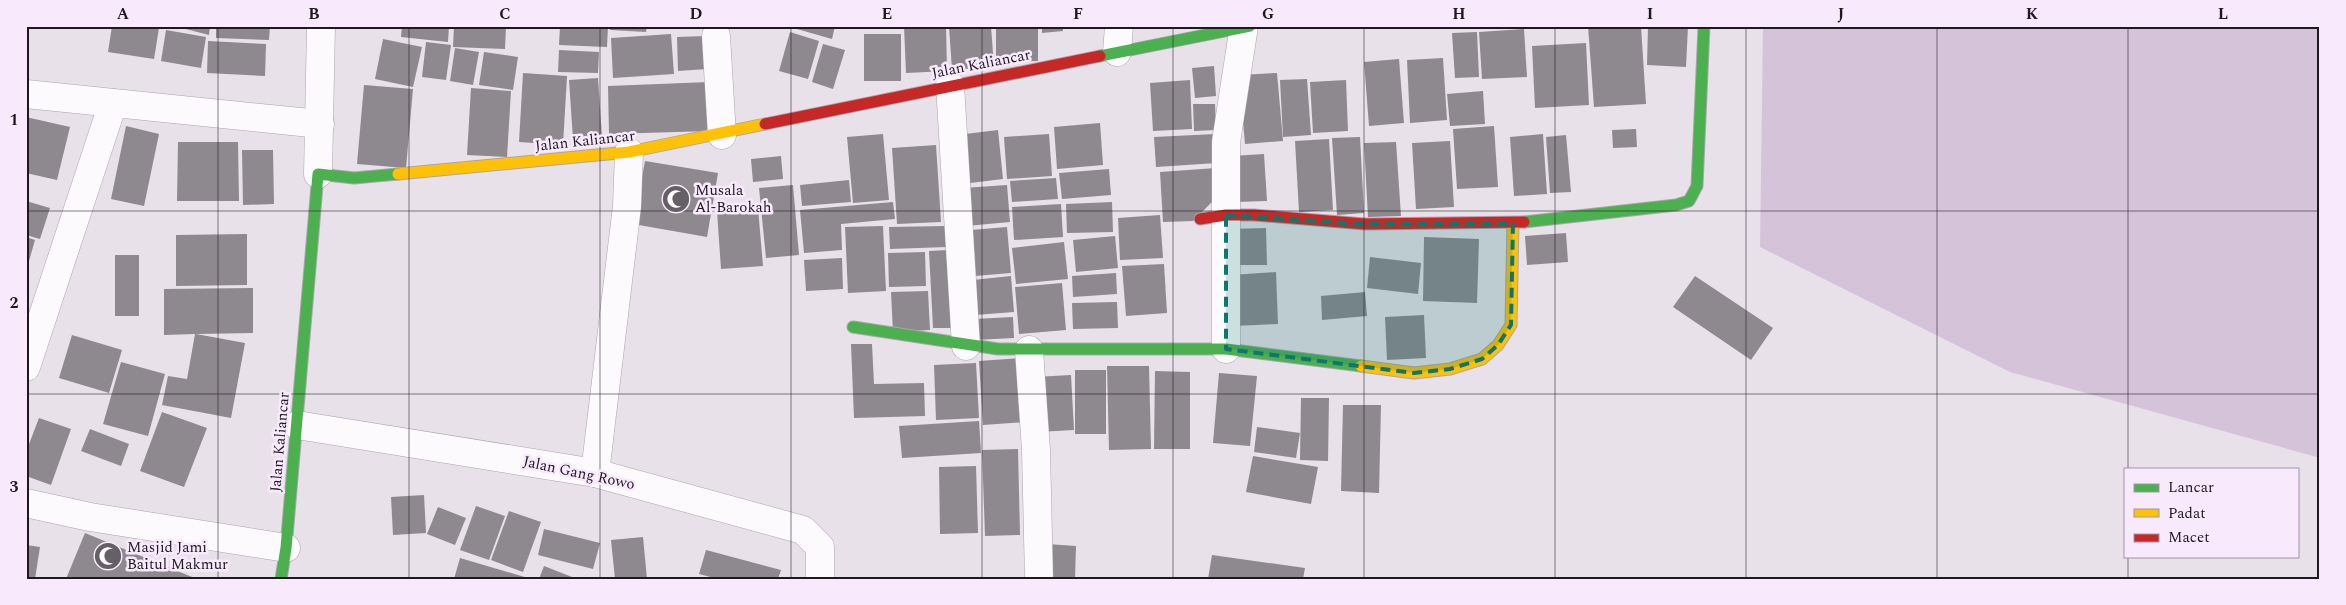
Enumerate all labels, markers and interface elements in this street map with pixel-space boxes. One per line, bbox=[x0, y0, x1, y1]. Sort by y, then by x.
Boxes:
text: A bbox=[117, 2, 130, 26]
text: B bbox=[308, 2, 320, 26]
text: C bbox=[499, 2, 511, 26]
text: D bbox=[690, 2, 703, 26]
text: E bbox=[882, 2, 892, 26]
text: F bbox=[1073, 2, 1083, 26]
text: G bbox=[1262, 2, 1274, 26]
text: H bbox=[1452, 2, 1466, 26]
text: I bbox=[1647, 2, 1653, 26]
text: J bbox=[1838, 2, 1845, 26]
text: K bbox=[2026, 2, 2039, 26]
text: L bbox=[2218, 2, 2228, 26]
street label: Jalan Kaliancar bbox=[930, 43, 1032, 85]
text: 1 bbox=[10, 108, 18, 132]
street label: Jalan Kaliancar bbox=[534, 124, 636, 158]
place label: Musala Al-Barokah bbox=[695, 179, 772, 219]
mosque icon: Musala Al-Barokah bbox=[661, 184, 691, 214]
text: 2 bbox=[10, 291, 19, 315]
street label: Jalan Kaliancar bbox=[264, 391, 296, 493]
street label: Jalan Gang Rowo bbox=[521, 450, 637, 496]
legend bbox=[2124, 468, 2298, 558]
text: 3 bbox=[10, 475, 19, 499]
text: Lancar bbox=[2168, 476, 2214, 499]
text: Padat bbox=[2168, 502, 2206, 525]
text: Macet bbox=[2168, 526, 2209, 549]
place label: Masjid Jami Baitul Makmur bbox=[127, 536, 228, 576]
mosque icon: Masjid Jami Baitul Makmur bbox=[93, 541, 123, 571]

